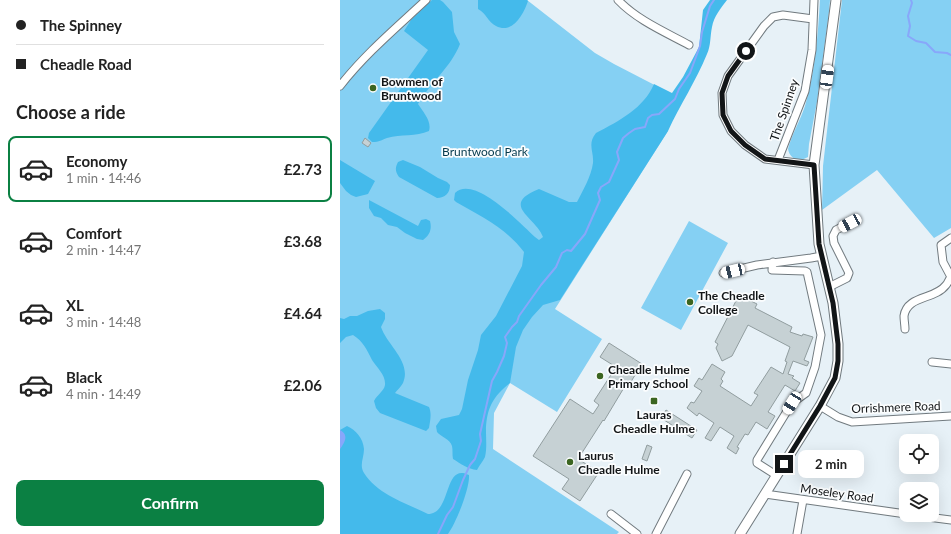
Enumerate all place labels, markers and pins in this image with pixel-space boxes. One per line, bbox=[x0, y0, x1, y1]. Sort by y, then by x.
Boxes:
place label: Bowmen of Bruntwood bbox=[381, 74, 443, 103]
marker: Bowmen of Bruntwood bbox=[368, 83, 378, 93]
place label: The Cheadle College bbox=[698, 288, 765, 317]
marker: The Cheadle College bbox=[685, 297, 695, 307]
place label: Cheadle Hulme Primary School bbox=[608, 362, 690, 391]
marker: Cheadle Hulme Primary School bbox=[595, 371, 605, 381]
marker: Lauras Cheadle Hulme bbox=[649, 396, 659, 406]
place label: Lauras Cheadle Hulme bbox=[613, 407, 695, 436]
place label: Laurus Cheadle Hulme bbox=[578, 448, 660, 477]
marker: Laurus Cheadle Hulme bbox=[565, 457, 575, 467]

